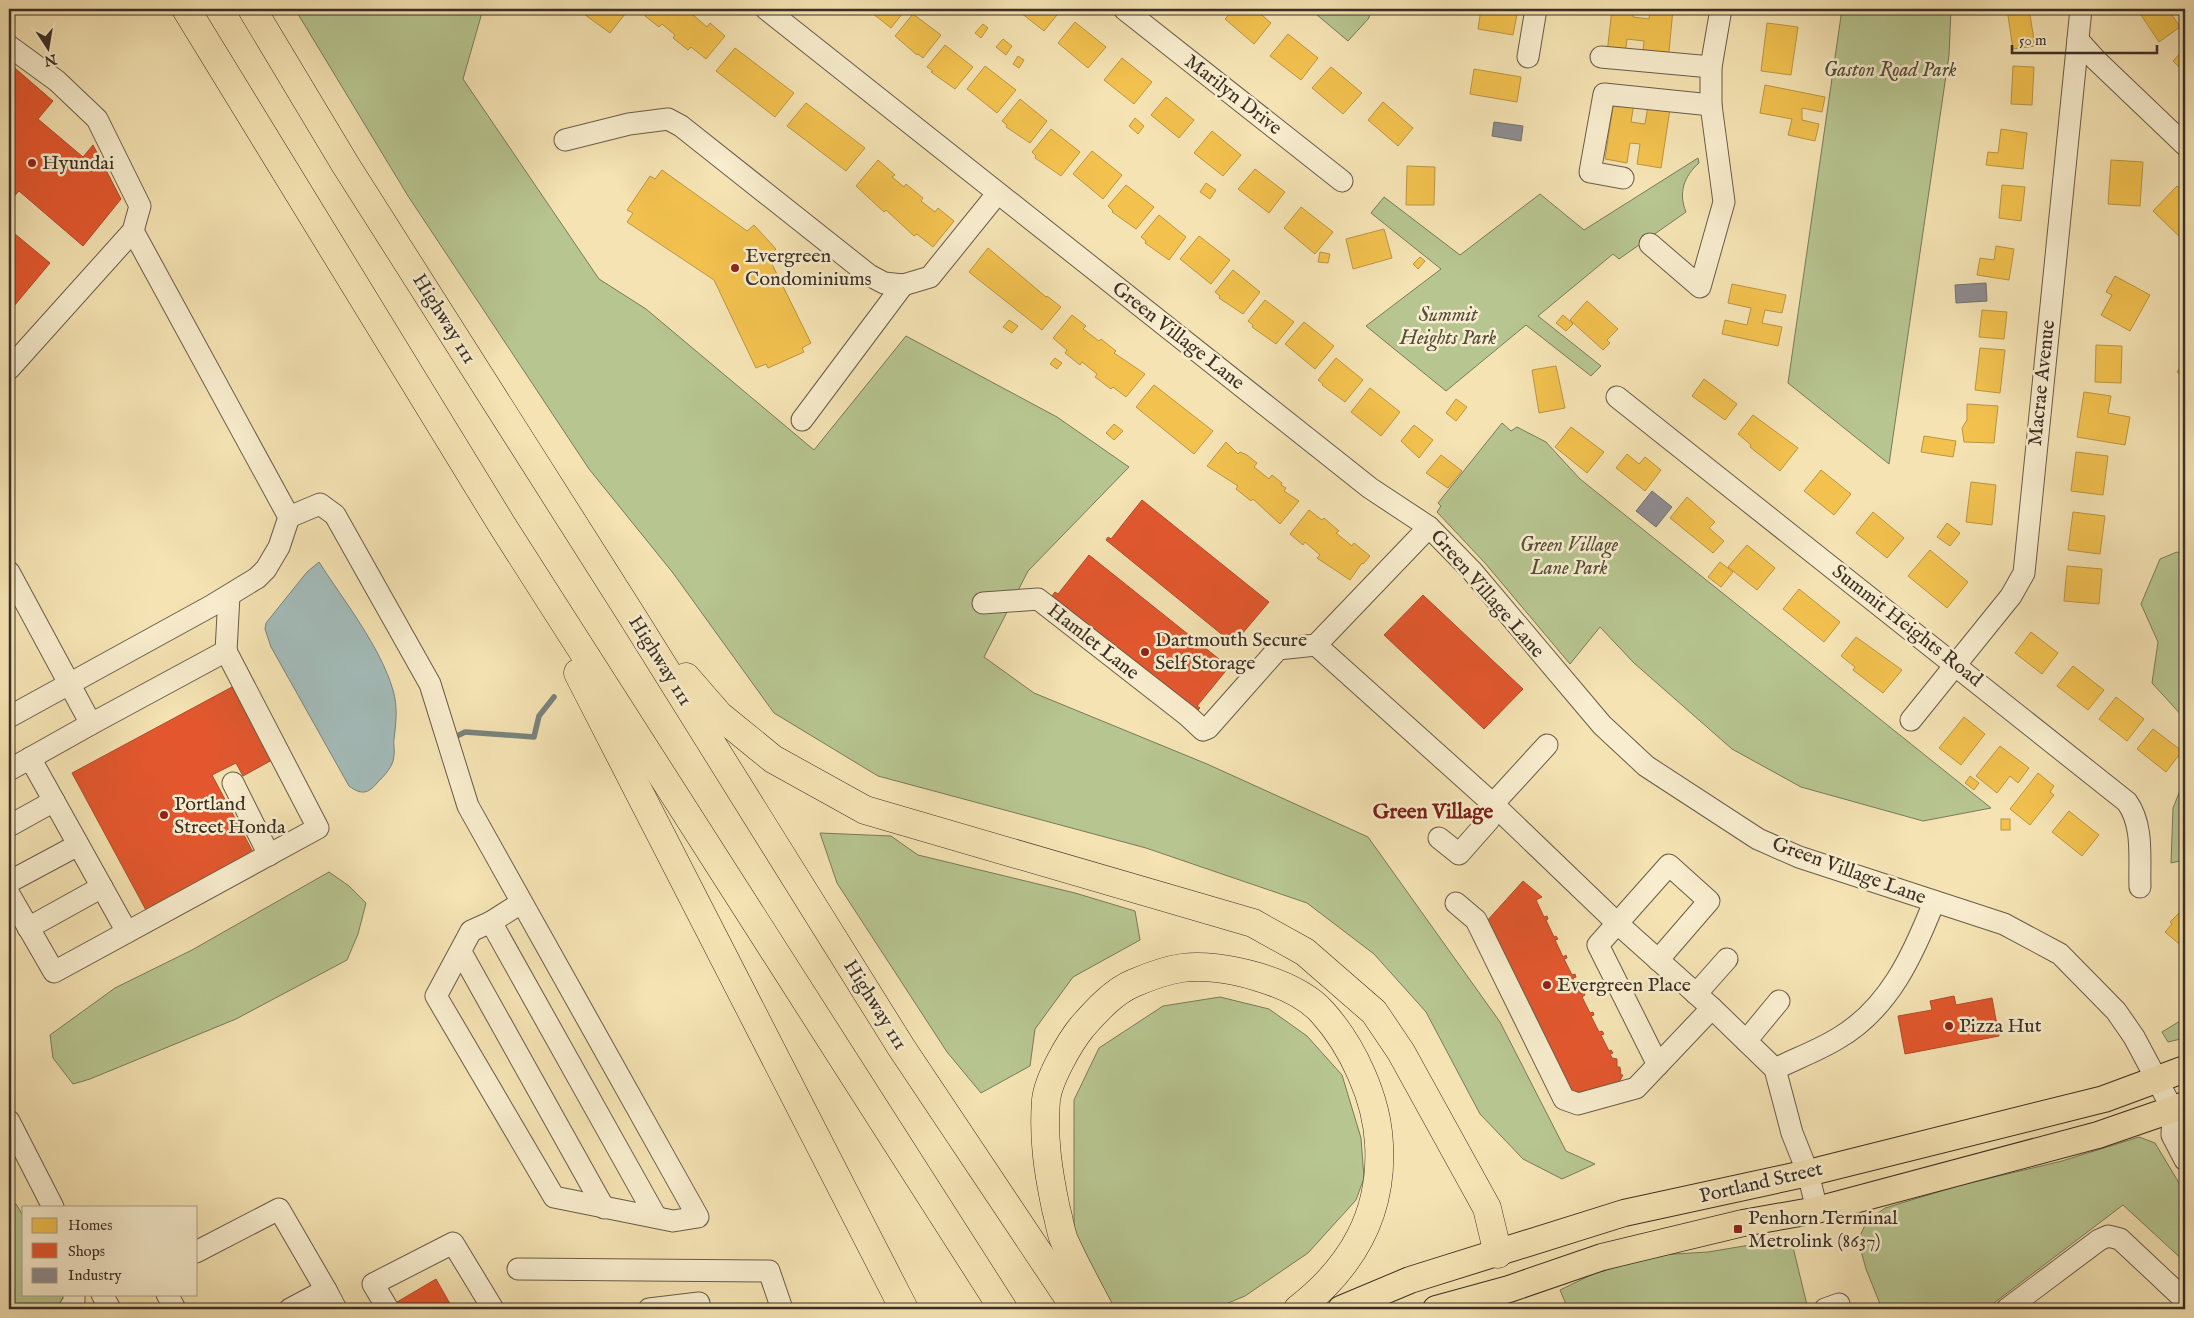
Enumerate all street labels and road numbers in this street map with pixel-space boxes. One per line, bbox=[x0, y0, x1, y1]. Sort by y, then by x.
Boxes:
street label: Marilyn Drive bbox=[1179, 49, 1287, 141]
street label: Highway 111 bbox=[406, 269, 482, 369]
street label: Green Village Lane bbox=[1107, 276, 1249, 396]
street label: Macrae Avenue bbox=[2023, 319, 2061, 447]
street label: Green Village Lane bbox=[1425, 525, 1549, 663]
street label: Summit Heights Road bbox=[1827, 559, 1988, 693]
street label: Hamlet Lane bbox=[1042, 598, 1144, 686]
street label: Highway 111 bbox=[622, 611, 698, 711]
street label: Green Village Lane bbox=[1769, 832, 1929, 910]
street label: Highway 111 bbox=[837, 955, 913, 1055]
street label: Portland Street bbox=[1697, 1157, 1825, 1209]

